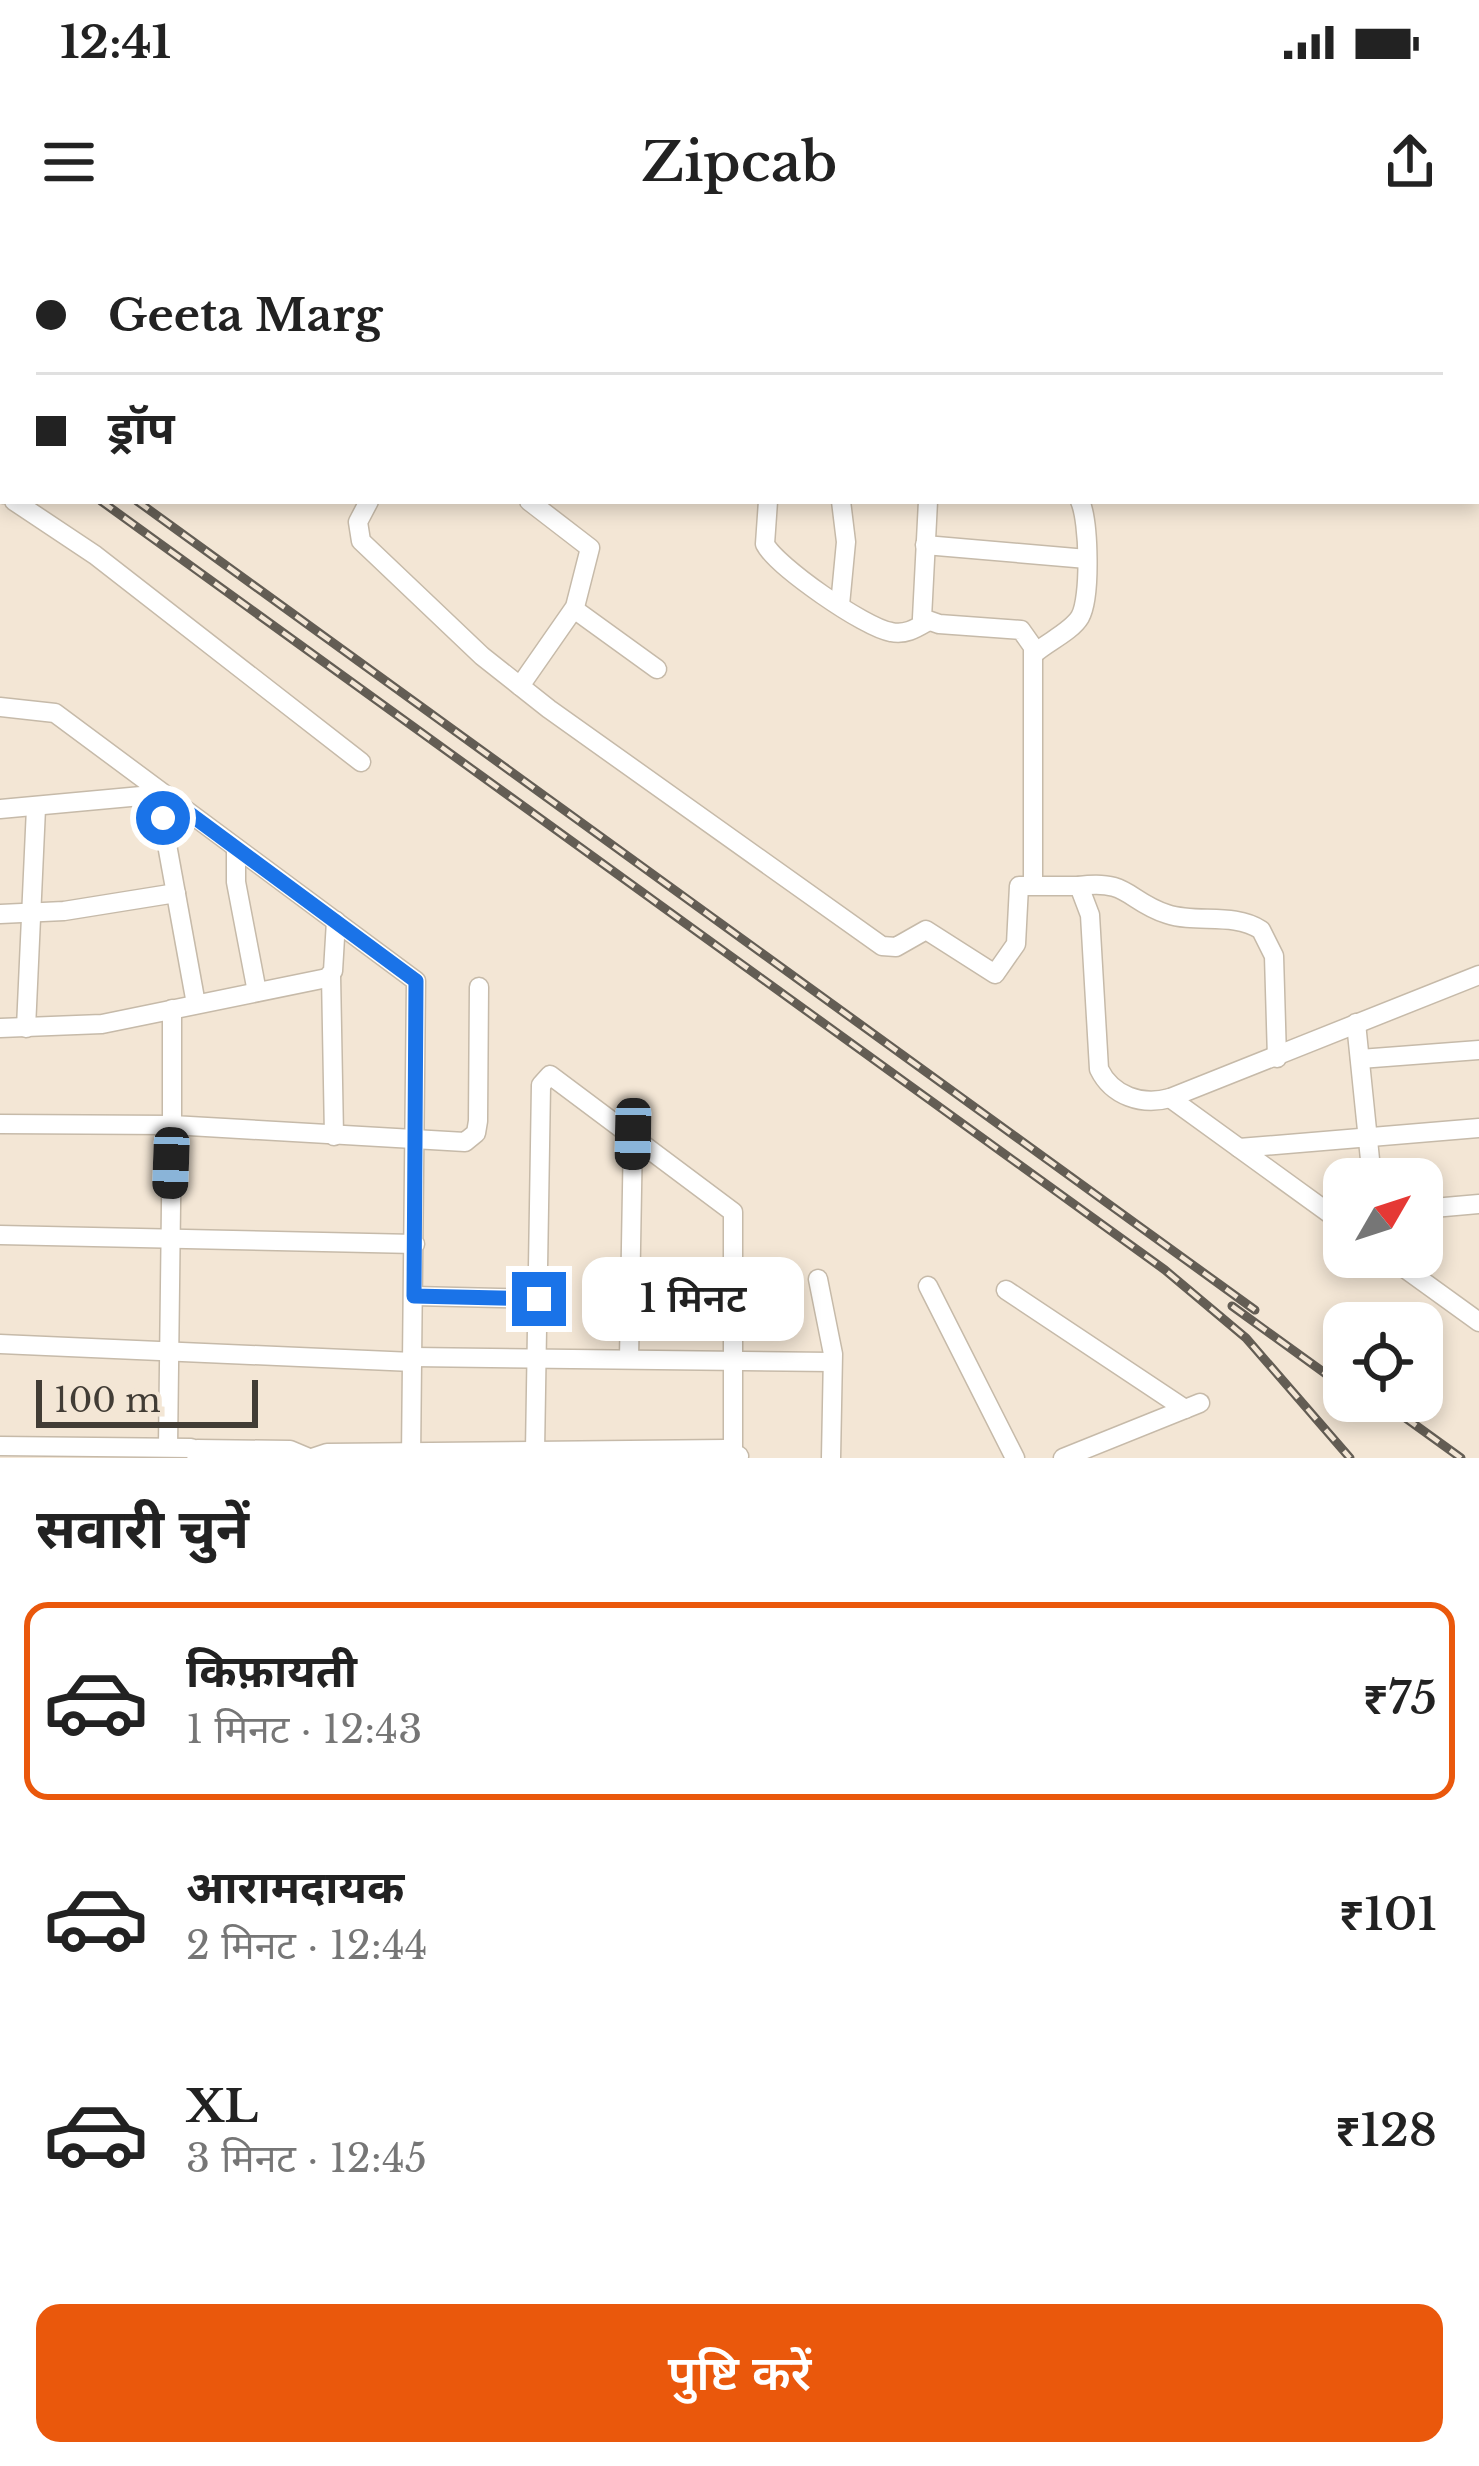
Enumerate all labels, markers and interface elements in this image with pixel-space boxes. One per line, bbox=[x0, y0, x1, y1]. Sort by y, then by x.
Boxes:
text: 12:41 bbox=[60, 14, 171, 70]
icon: menu bbox=[36, 129, 102, 195]
text: Zipcab bbox=[642, 129, 837, 196]
icon: share bbox=[1377, 129, 1443, 195]
text: Geeta Marg bbox=[108, 287, 382, 343]
text: ड्रॉप bbox=[108, 400, 175, 456]
route start bbox=[136, 791, 190, 845]
car bbox=[614, 1098, 652, 1170]
car bbox=[152, 1126, 190, 1200]
north arrow bbox=[1323, 1158, 1443, 1278]
map controls bbox=[1323, 1158, 1443, 1422]
callout: 1 मिनट bbox=[581, 1257, 803, 1341]
route end bbox=[512, 1272, 566, 1326]
text: 1 मिनट bbox=[640, 1274, 746, 1323]
button: locate bbox=[1323, 1302, 1443, 1422]
scale bar bbox=[36, 1374, 258, 1427]
text: 100 m bbox=[54, 1380, 161, 1421]
text: सवारी चुनें bbox=[36, 1496, 249, 1563]
text: किफ़ायती bbox=[186, 1643, 357, 1699]
icon: car bbox=[42, 1647, 150, 1755]
text: ₹75 bbox=[1363, 1670, 1437, 1726]
text: 1 मिनट · 12:43 bbox=[186, 1705, 422, 1754]
text: आरामदायक bbox=[186, 1859, 404, 1915]
icon: car bbox=[42, 1863, 150, 1971]
text: ₹101 bbox=[1339, 1886, 1437, 1942]
text: 2 मिनट · 12:44 bbox=[186, 1921, 428, 1970]
text: XL bbox=[186, 2078, 258, 2134]
icon: car bbox=[42, 2079, 150, 2187]
text: ₹128 bbox=[1335, 2102, 1437, 2158]
text: 3 मिनट · 12:45 bbox=[186, 2134, 427, 2183]
button: पुष्टि करें bbox=[36, 2304, 1443, 2442]

